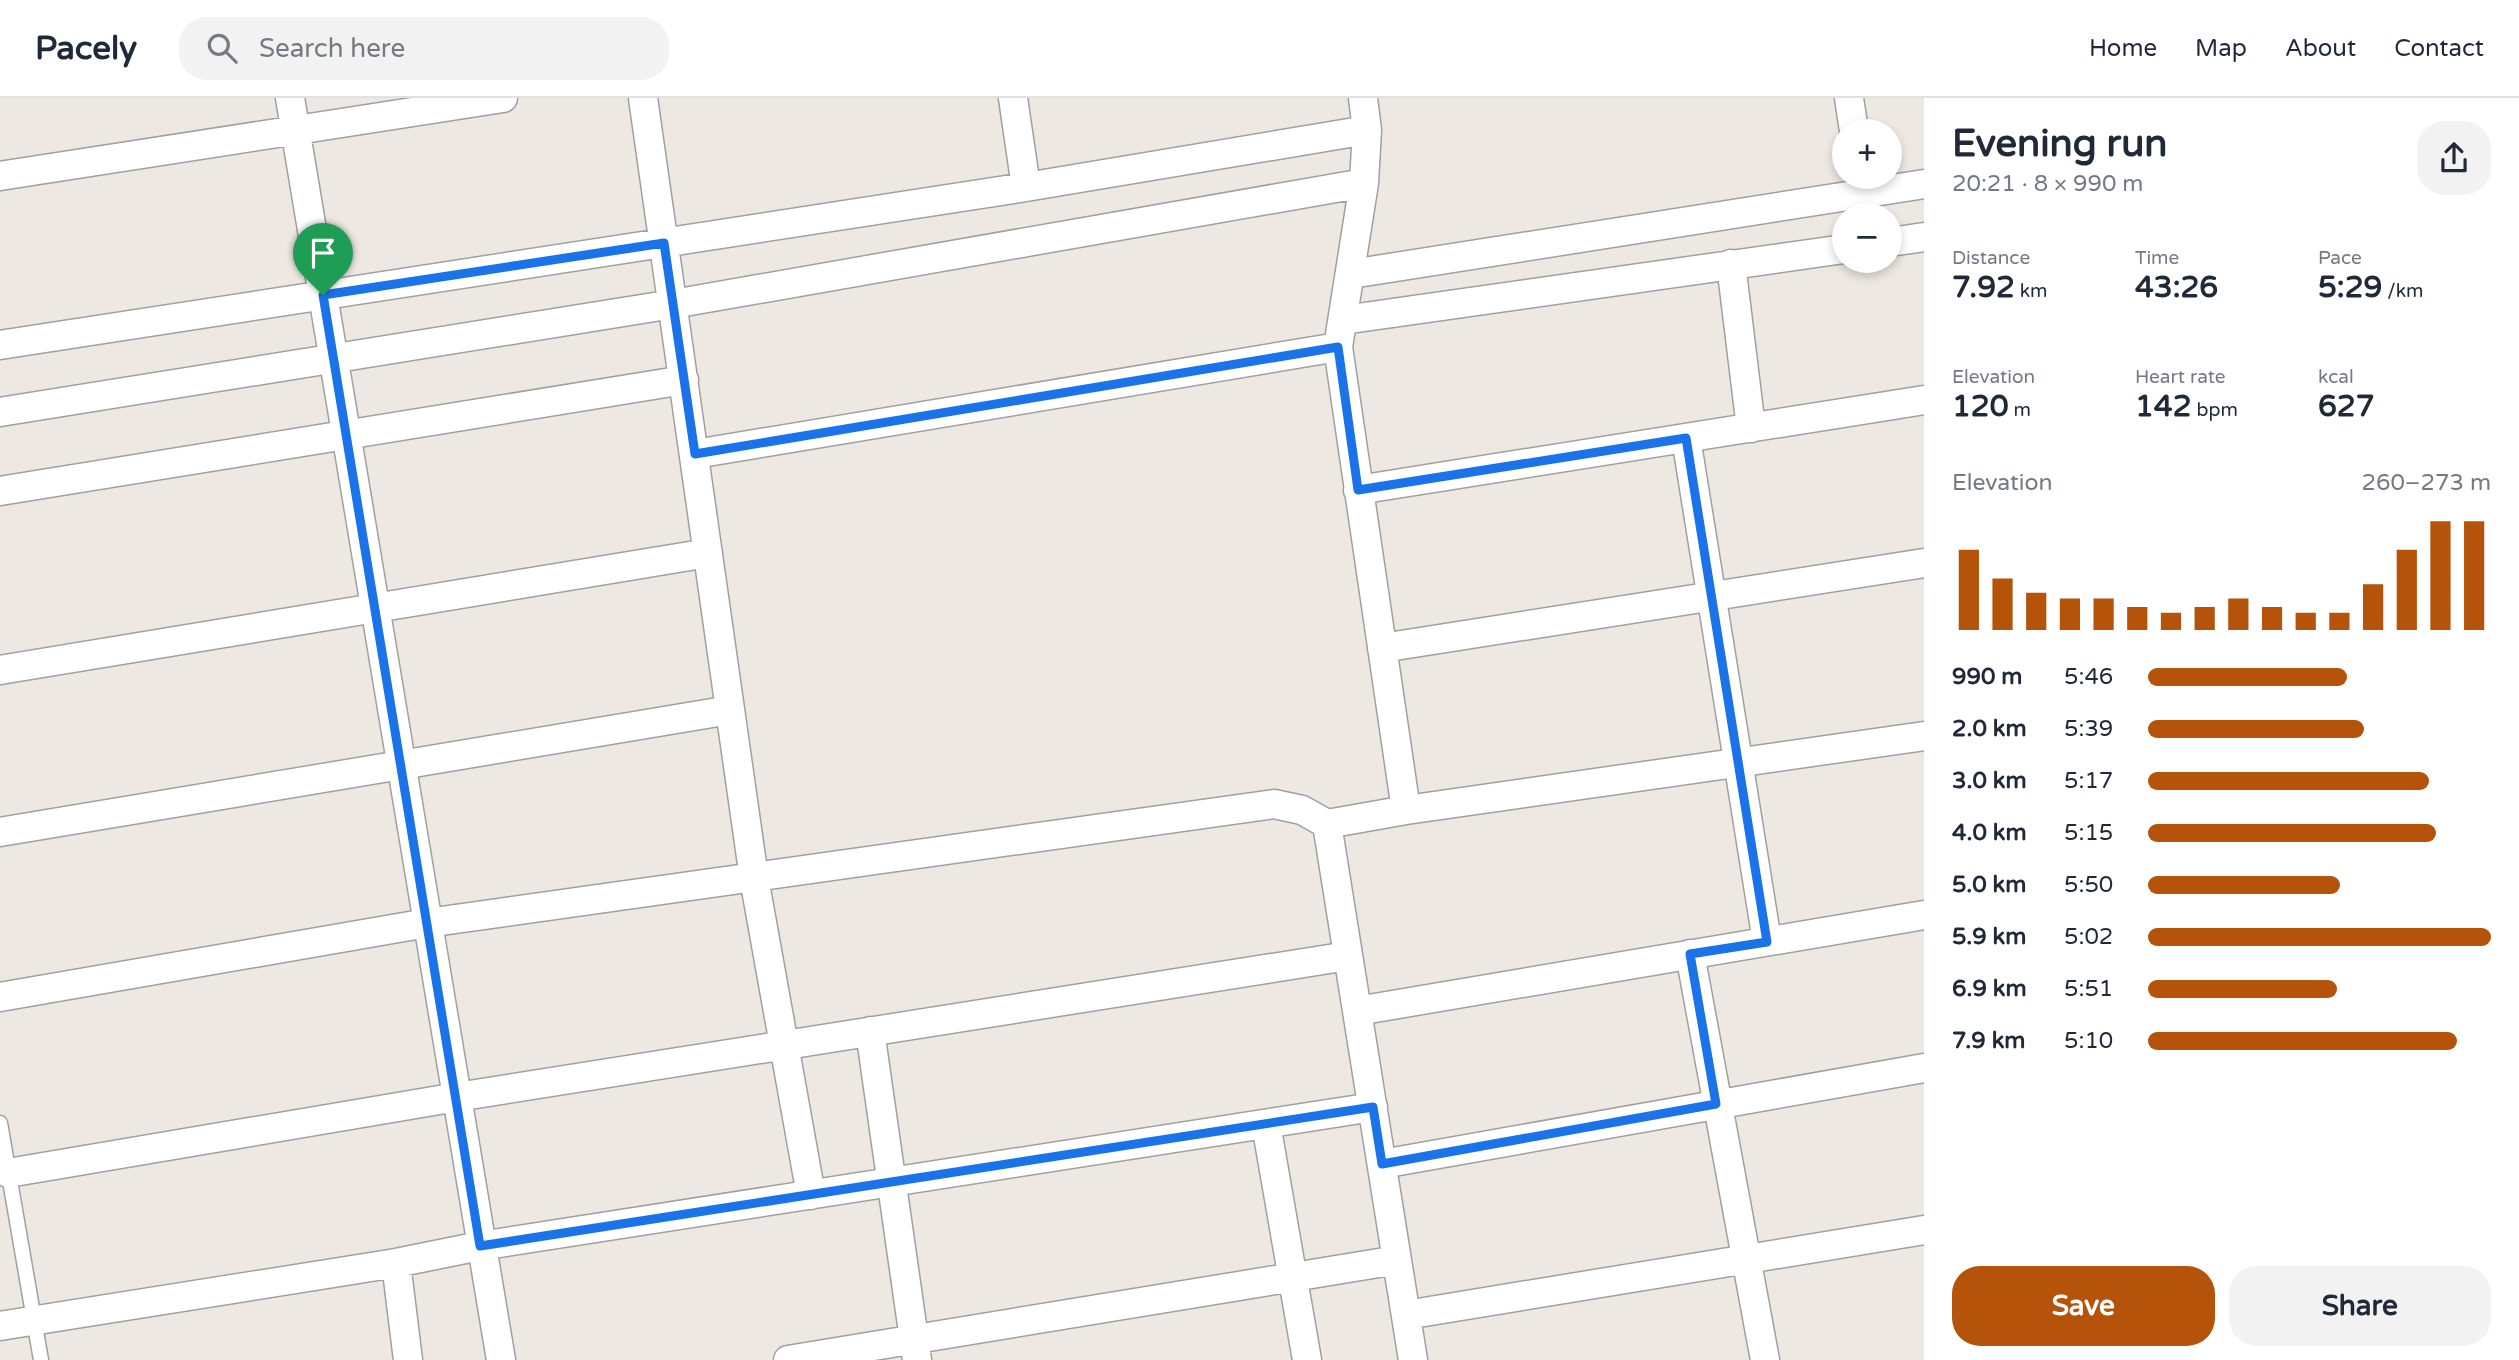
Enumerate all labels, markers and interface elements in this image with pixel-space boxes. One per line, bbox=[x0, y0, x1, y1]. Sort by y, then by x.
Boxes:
search box bbox=[179, 17, 669, 80]
text: Pacely bbox=[35, 29, 137, 68]
icon: search bbox=[203, 29, 241, 67]
text: Search here bbox=[259, 33, 405, 64]
text: Home bbox=[2089, 34, 2157, 63]
text: Map bbox=[2195, 34, 2247, 63]
text: About bbox=[2285, 34, 2356, 63]
text: Contact bbox=[2394, 34, 2484, 63]
map controls bbox=[1832, 119, 1902, 273]
button: + bbox=[1832, 119, 1902, 189]
text: Evening run bbox=[1952, 121, 2167, 167]
button: share bbox=[2417, 121, 2491, 195]
text: 20:21 · 8 × 990 m bbox=[1952, 170, 2143, 198]
button: − bbox=[1832, 203, 1902, 273]
pin bbox=[293, 223, 353, 295]
icon: arrive bbox=[304, 234, 342, 272]
text: Distance bbox=[1952, 247, 2030, 269]
text: Time bbox=[2135, 247, 2179, 269]
text: Pace bbox=[2318, 247, 2362, 269]
text: 7.92 bbox=[1952, 269, 2015, 306]
text: 43:26 bbox=[2135, 269, 2218, 306]
text: 5:29 bbox=[2318, 269, 2382, 306]
text: km bbox=[2015, 280, 2048, 302]
text: /km bbox=[2382, 280, 2423, 302]
text: Elevation bbox=[1952, 366, 2035, 388]
text: Heart rate bbox=[2135, 366, 2226, 388]
text: kcal bbox=[2318, 366, 2354, 388]
text: 120 bbox=[1952, 388, 2009, 425]
text: 142 bbox=[2135, 388, 2192, 425]
text: 627 bbox=[2318, 388, 2375, 425]
text: m bbox=[2009, 399, 2031, 421]
text: bpm bbox=[2192, 399, 2238, 421]
text: Elevation bbox=[1952, 469, 2053, 497]
text: 260–273 m bbox=[2362, 469, 2491, 497]
text: 990 m bbox=[1952, 663, 2022, 691]
text: 5:46 bbox=[2064, 663, 2113, 691]
text: 2.0 km bbox=[1952, 715, 2027, 743]
text: 5:39 bbox=[2064, 715, 2113, 743]
text: 3.0 km bbox=[1952, 767, 2027, 795]
text: 5:17 bbox=[2064, 767, 2113, 795]
text: 4.0 km bbox=[1952, 819, 2027, 847]
text: 5:15 bbox=[2064, 819, 2113, 847]
text: 5.0 km bbox=[1952, 871, 2026, 899]
text: 5:50 bbox=[2064, 871, 2113, 899]
text: 5.9 km bbox=[1952, 923, 2026, 951]
text: 5:02 bbox=[2064, 923, 2113, 951]
text: 6.9 km bbox=[1952, 975, 2027, 1003]
text: 5:51 bbox=[2064, 975, 2113, 1003]
text: 7.9 km bbox=[1952, 1027, 2025, 1055]
text: 5:10 bbox=[2064, 1027, 2113, 1055]
button: Save bbox=[1952, 1266, 2215, 1346]
button: Share bbox=[2229, 1266, 2491, 1346]

